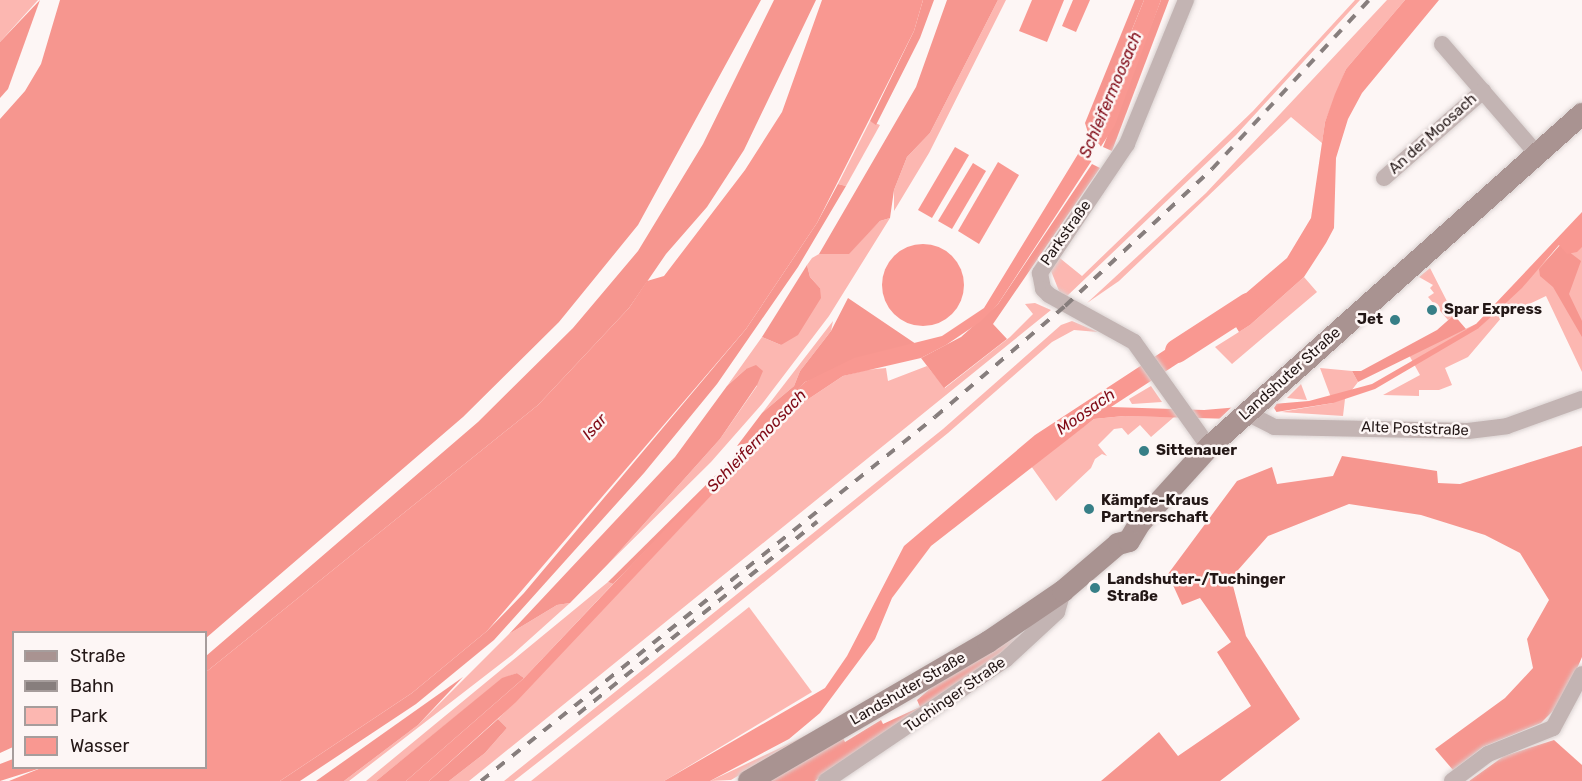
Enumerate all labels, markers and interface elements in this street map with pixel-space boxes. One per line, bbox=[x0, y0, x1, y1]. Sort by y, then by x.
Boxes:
water label: Schleifermoosach bbox=[1076, 29, 1146, 161]
street label: An der Moosach bbox=[1385, 90, 1481, 178]
street label: Parkstraße bbox=[1037, 197, 1095, 269]
place label: Spar Express bbox=[1444, 301, 1542, 319]
marker: Spar Express bbox=[1425, 303, 1439, 317]
place label: Jet bbox=[1357, 311, 1383, 329]
marker: Jet bbox=[1388, 313, 1402, 327]
street label: Landshuter Straße bbox=[1235, 324, 1345, 424]
water label: Moosach bbox=[1053, 385, 1119, 439]
water label: Schleifermoosach bbox=[703, 386, 811, 496]
water label: Isar bbox=[578, 410, 612, 444]
street label: Alte Poststraße bbox=[1361, 418, 1469, 440]
place label: Sittenauer bbox=[1156, 442, 1237, 460]
marker: Sittenauer bbox=[1137, 444, 1151, 458]
place label: Kämpfe-Kraus Partnerschaft bbox=[1101, 491, 1209, 526]
marker: Kämpfe-Kraus Partnerschaft bbox=[1082, 502, 1096, 516]
place label: Landshuter-/Tuchinger Straße bbox=[1107, 570, 1285, 605]
marker: Landshuter-/Tuchinger Straße bbox=[1088, 581, 1102, 595]
legend bbox=[12, 631, 207, 769]
text: Straße bbox=[70, 645, 126, 667]
street label: Landshuter Straße bbox=[847, 649, 969, 729]
street label: Tuchinger Straße bbox=[901, 653, 1009, 737]
text: Bahn bbox=[70, 675, 114, 697]
text: Park bbox=[70, 705, 107, 727]
text: Wasser bbox=[70, 735, 129, 757]

